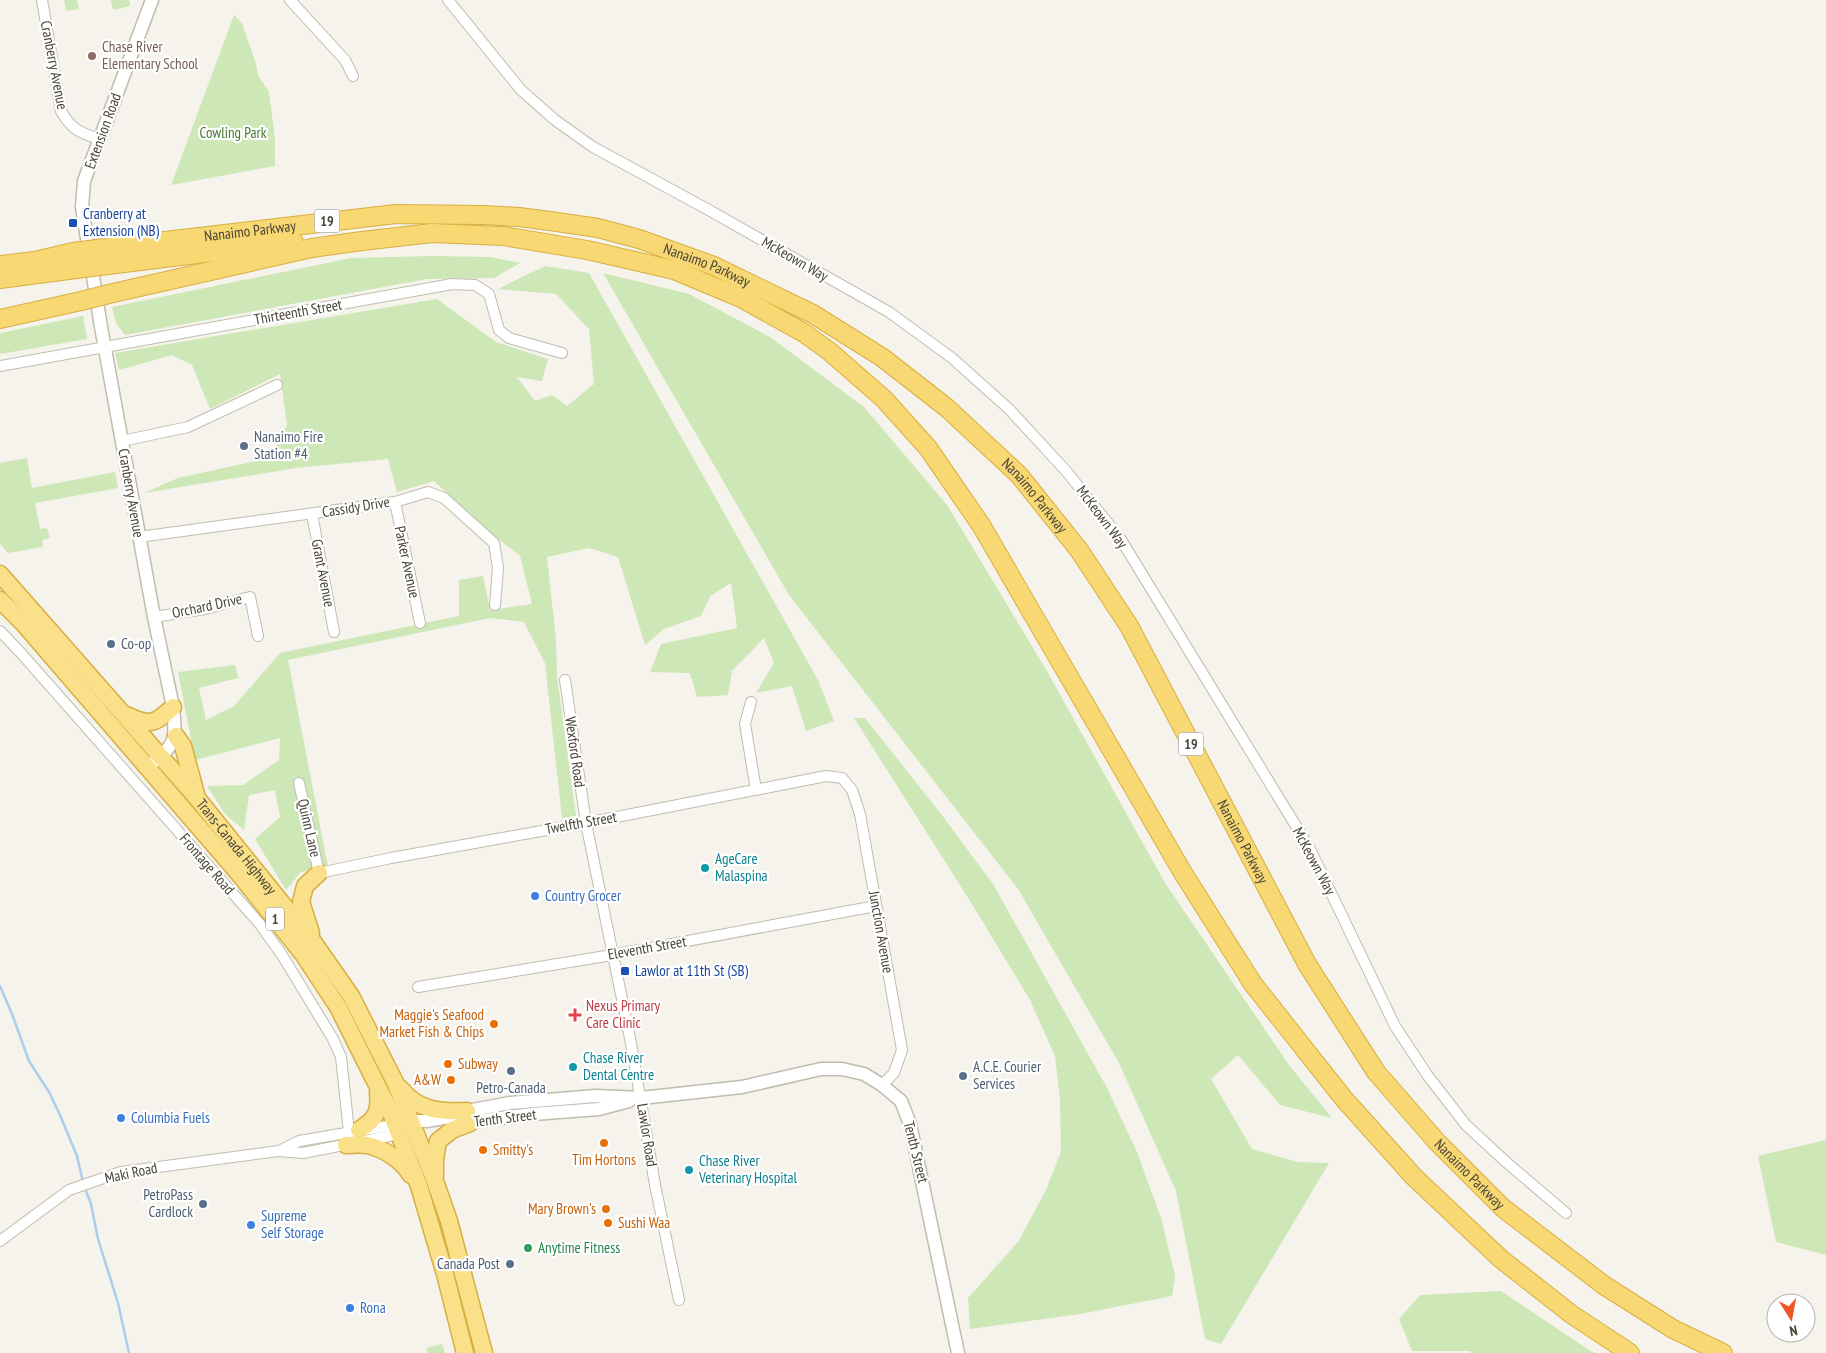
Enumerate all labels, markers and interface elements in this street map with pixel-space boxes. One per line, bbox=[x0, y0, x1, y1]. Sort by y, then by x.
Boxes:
street label: Cranberry Avenue bbox=[37, 19, 72, 111]
place label: Chase River Elementary School bbox=[102, 37, 199, 73]
marker: Chase River Elementary School bbox=[86, 50, 98, 62]
street label: Extension Road bbox=[80, 90, 125, 171]
park label: Cowling Park bbox=[200, 123, 267, 142]
place label: Cranberry at Extension (NB) bbox=[83, 204, 160, 240]
road number: 19 bbox=[314, 210, 340, 232]
street label: Nanaimo Parkway bbox=[203, 216, 297, 245]
marker: Cranberry at Extension (NB) bbox=[67, 217, 79, 229]
street label: McKeown Way bbox=[759, 232, 832, 285]
street label: Nanaimo Parkway bbox=[661, 239, 754, 291]
street label: Thirteenth Street bbox=[253, 294, 343, 329]
place label: Nanaimo Fire Station #4 bbox=[254, 427, 323, 463]
marker: Nanaimo Fire Station #4 bbox=[238, 440, 250, 452]
street label: Cranberry Avenue bbox=[114, 447, 149, 539]
street label: Nanaimo Parkway bbox=[998, 454, 1072, 537]
street label: McKeown Way bbox=[1073, 482, 1132, 552]
street label: Cassidy Drive bbox=[321, 492, 391, 521]
street label: Parker Avenue bbox=[391, 524, 424, 600]
street label: Grant Avenue bbox=[308, 537, 339, 609]
street label: Orchard Drive bbox=[170, 589, 244, 622]
place label: Co-op bbox=[121, 634, 151, 653]
marker: Co-op bbox=[105, 638, 117, 650]
street label: Wexford Road bbox=[561, 715, 590, 789]
road number: 19 bbox=[1178, 732, 1204, 756]
street label: Trans-Canada Highway bbox=[192, 795, 281, 898]
street label: Nanaimo Parkway bbox=[1213, 796, 1273, 887]
street label: Quinn Lane bbox=[294, 797, 325, 859]
street label: Twelfth Street bbox=[544, 807, 618, 838]
street label: McKeown Way bbox=[1289, 824, 1340, 898]
street label: Frontage Road bbox=[176, 829, 239, 898]
place label: AgeCare Malaspina bbox=[715, 849, 768, 885]
marker: AgeCare Malaspina bbox=[699, 862, 711, 874]
place label: Country Grocer bbox=[545, 886, 622, 905]
street label: Junction Avenue bbox=[865, 888, 898, 975]
marker: Country Grocer bbox=[529, 890, 541, 902]
road number: 1 bbox=[266, 908, 284, 931]
street label: Eleventh Street bbox=[606, 931, 688, 964]
place label: Lawlor at 11th St (SB) bbox=[635, 961, 749, 980]
marker: Lawlor at 11th St (SB) bbox=[619, 965, 631, 977]
place label: Nexus Primary Care Clinic bbox=[586, 996, 661, 1032]
place label: Maggie's Seafood Market Fish & Chips bbox=[380, 1005, 484, 1041]
marker: Nexus Primary Care Clinic bbox=[568, 1008, 582, 1022]
marker: Maggie's Seafood Market Fish & Chips bbox=[488, 1018, 500, 1030]
place label: Chase River Dental Centre bbox=[583, 1048, 654, 1084]
place label: Subway bbox=[458, 1054, 498, 1073]
place label: A.C.E. Courier Services bbox=[973, 1057, 1042, 1093]
marker: Subway bbox=[442, 1058, 454, 1070]
marker: Chase River Dental Centre bbox=[567, 1061, 579, 1073]
marker: Petro-Canada bbox=[505, 1065, 517, 1077]
place label: A&W bbox=[414, 1070, 441, 1089]
marker: A.C.E. Courier Services bbox=[957, 1070, 969, 1082]
marker: A&W bbox=[445, 1074, 457, 1086]
place label: Petro-Canada bbox=[476, 1078, 546, 1097]
street label: Lawlor Road bbox=[633, 1102, 662, 1168]
street label: Tenth Street bbox=[473, 1104, 537, 1131]
place label: Columbia Fuels bbox=[131, 1108, 210, 1127]
marker: Columbia Fuels bbox=[115, 1112, 127, 1124]
street label: Tenth Street bbox=[900, 1119, 933, 1185]
street label: Nanaimo Parkway bbox=[1430, 1135, 1509, 1214]
marker: Tim Hortons bbox=[598, 1137, 610, 1149]
place label: Smitty's bbox=[493, 1140, 533, 1159]
marker: Smitty's bbox=[477, 1144, 489, 1156]
place label: Tim Hortons bbox=[572, 1150, 636, 1169]
place label: Chase River Veterinary Hospital bbox=[698, 1151, 798, 1187]
street label: Maki Road bbox=[103, 1158, 159, 1187]
marker: Chase River Veterinary Hospital bbox=[683, 1164, 695, 1176]
place label: PetroPass Cardlock bbox=[143, 1185, 193, 1221]
marker: PetroPass Cardlock bbox=[197, 1198, 209, 1210]
place label: Mary Brown's bbox=[528, 1199, 596, 1218]
marker: Mary Brown's bbox=[600, 1203, 612, 1215]
place label: Supreme Self Storage bbox=[261, 1206, 324, 1242]
place label: Sushi Waa bbox=[618, 1213, 670, 1232]
marker: Sushi Waa bbox=[602, 1217, 614, 1229]
marker: Supreme Self Storage bbox=[245, 1219, 257, 1231]
place label: Anytime Fitness bbox=[538, 1238, 620, 1257]
marker: Anytime Fitness bbox=[522, 1242, 534, 1254]
place label: Canada Post bbox=[437, 1254, 500, 1273]
marker: Canada Post bbox=[504, 1258, 516, 1270]
north arrow bbox=[1766, 1293, 1816, 1343]
place label: Rona bbox=[360, 1298, 386, 1317]
marker: Rona bbox=[344, 1302, 356, 1314]
text: N bbox=[1788, 1321, 1799, 1340]

